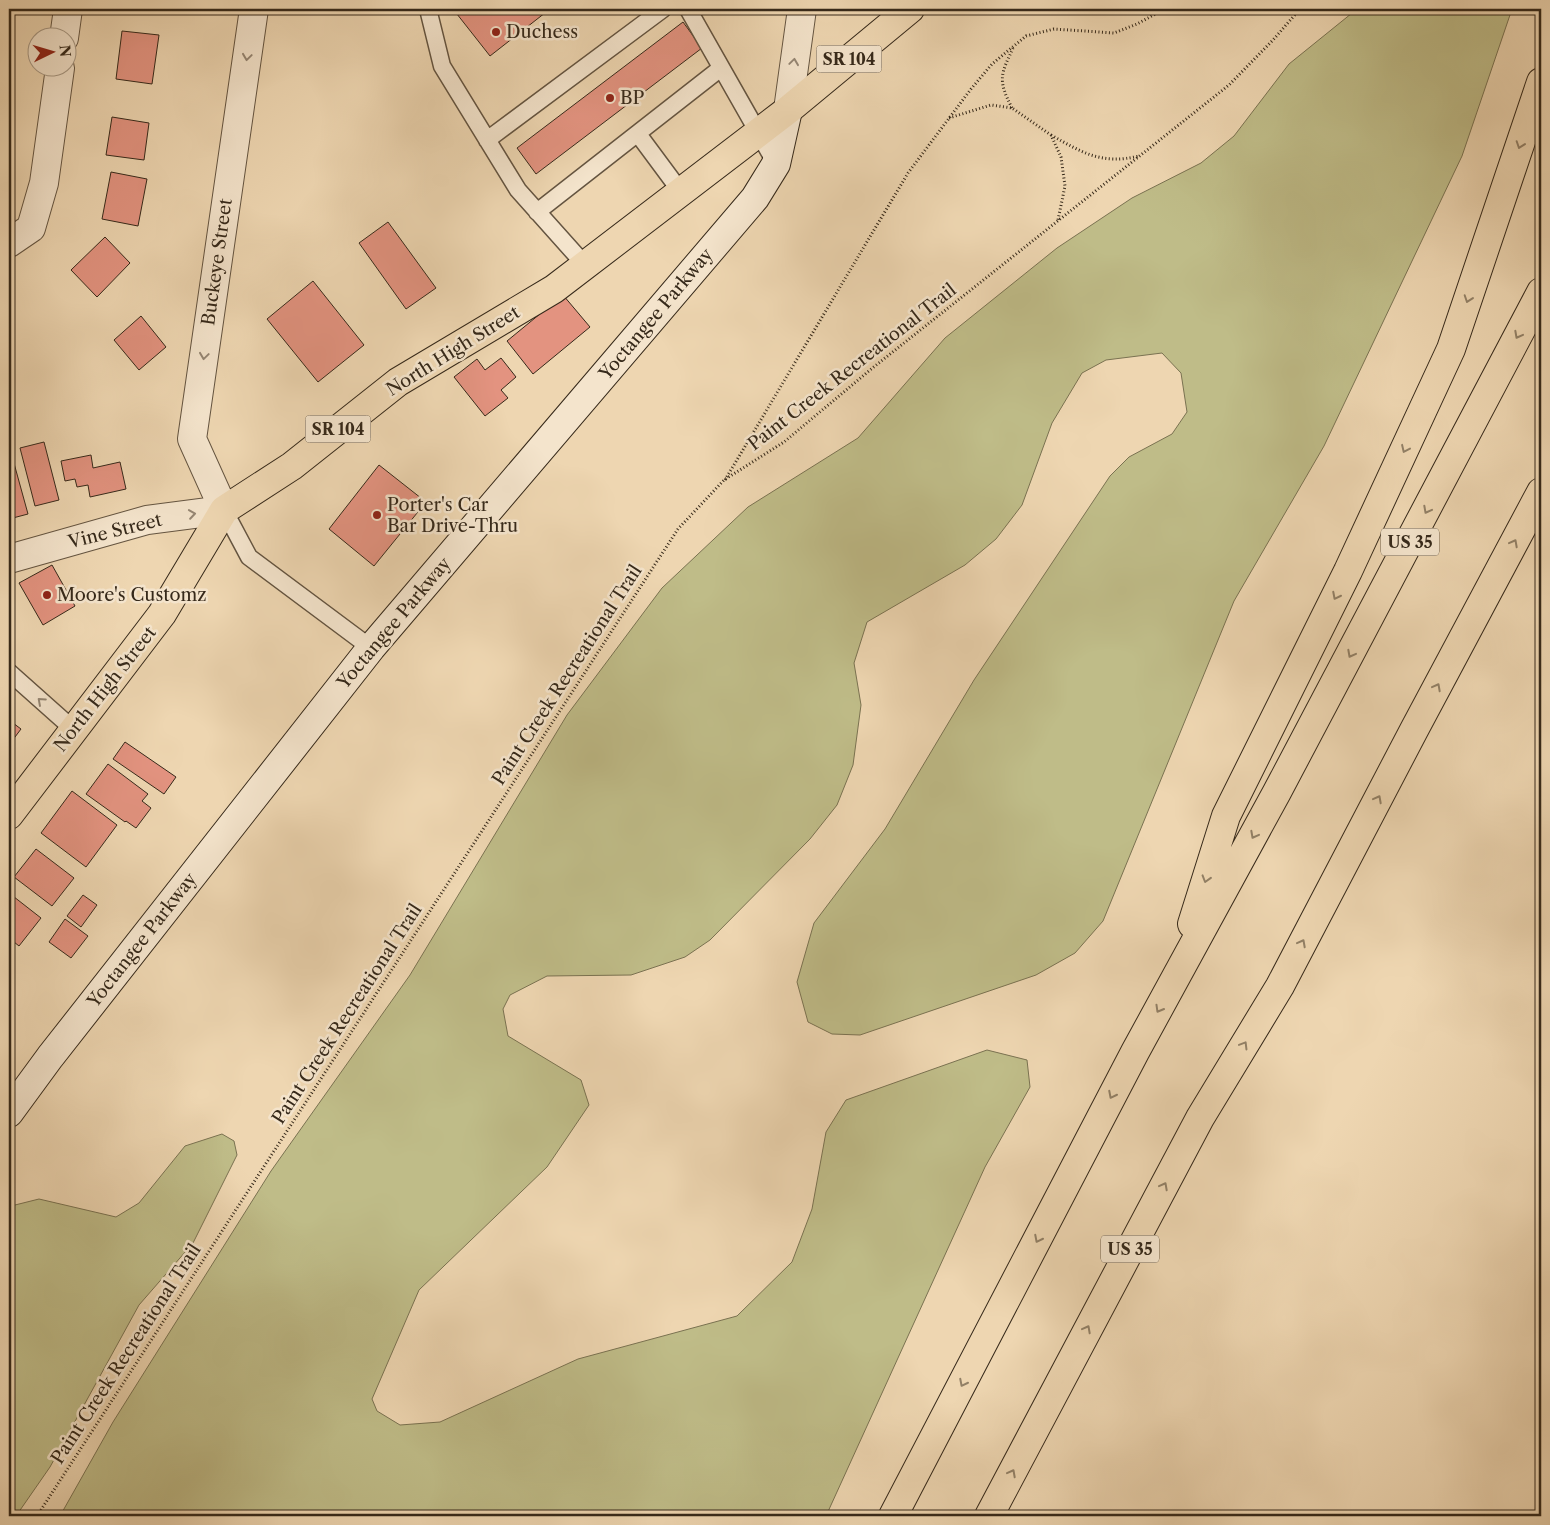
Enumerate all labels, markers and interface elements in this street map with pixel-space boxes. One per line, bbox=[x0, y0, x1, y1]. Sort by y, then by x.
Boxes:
place label: Duchess bbox=[506, 21, 578, 43]
marker: Duchess bbox=[490, 26, 502, 38]
north arrow bbox=[28, 28, 78, 78]
text: N bbox=[55, 44, 74, 58]
road number: SR 104 bbox=[816, 46, 882, 72]
one-way arrow bbox=[242, 53, 253, 61]
one-way arrow bbox=[789, 57, 799, 66]
place label: BP bbox=[620, 87, 645, 109]
marker: BP bbox=[604, 92, 616, 104]
one-way arrow bbox=[1516, 140, 1526, 149]
street label: Buckeye Street bbox=[197, 196, 237, 327]
street label: Yoctangee Parkway bbox=[594, 243, 718, 385]
street label: Paint Creek Recreational Trail bbox=[743, 279, 961, 455]
one-way arrow bbox=[1464, 294, 1474, 303]
street label: North High Street bbox=[382, 301, 524, 401]
one-way arrow bbox=[1514, 330, 1524, 339]
one-way arrow bbox=[199, 353, 210, 361]
road number: SR 104 bbox=[306, 416, 370, 442]
one-way arrow bbox=[1401, 444, 1411, 453]
place label: Porter's Car Bar Drive-Thru bbox=[387, 494, 518, 537]
one-way arrow bbox=[1423, 505, 1433, 514]
street label: Vine Street bbox=[65, 509, 165, 553]
one-way arrow bbox=[188, 509, 196, 520]
marker: Porter's Car Bar Drive-Thru bbox=[371, 509, 383, 521]
road number: US 35 bbox=[1381, 528, 1439, 556]
one-way arrow bbox=[1508, 540, 1518, 549]
street label: Yoctangee Parkway bbox=[332, 552, 456, 694]
street label: Paint Creek Recreational Trail bbox=[487, 561, 647, 789]
place label: Moore's Customz bbox=[57, 584, 207, 606]
marker: Moore's Customz bbox=[41, 589, 53, 601]
one-way arrow bbox=[1332, 591, 1342, 600]
street label: North High Street bbox=[49, 621, 161, 756]
one-way arrow bbox=[1347, 648, 1357, 657]
one-way arrow bbox=[1431, 683, 1441, 692]
one-way arrow bbox=[38, 698, 47, 707]
one-way arrow bbox=[1371, 795, 1381, 804]
one-way arrow bbox=[1250, 830, 1260, 839]
street label: Yoctangee Parkway bbox=[82, 868, 202, 1013]
one-way arrow bbox=[1202, 875, 1212, 883]
street label: Paint Creek Recreational Trail bbox=[267, 900, 427, 1128]
one-way arrow bbox=[1296, 939, 1306, 948]
one-way arrow bbox=[1156, 1003, 1166, 1012]
one-way arrow bbox=[1238, 1041, 1248, 1050]
one-way arrow bbox=[1109, 1090, 1119, 1099]
one-way arrow bbox=[1157, 1182, 1167, 1191]
one-way arrow bbox=[1034, 1234, 1044, 1243]
road number: US 35 bbox=[1101, 1236, 1159, 1262]
street label: Paint Creek Recreational Trail bbox=[46, 1240, 206, 1468]
one-way arrow bbox=[1081, 1325, 1091, 1334]
one-way arrow bbox=[959, 1378, 969, 1387]
one-way arrow bbox=[1005, 1469, 1015, 1478]

